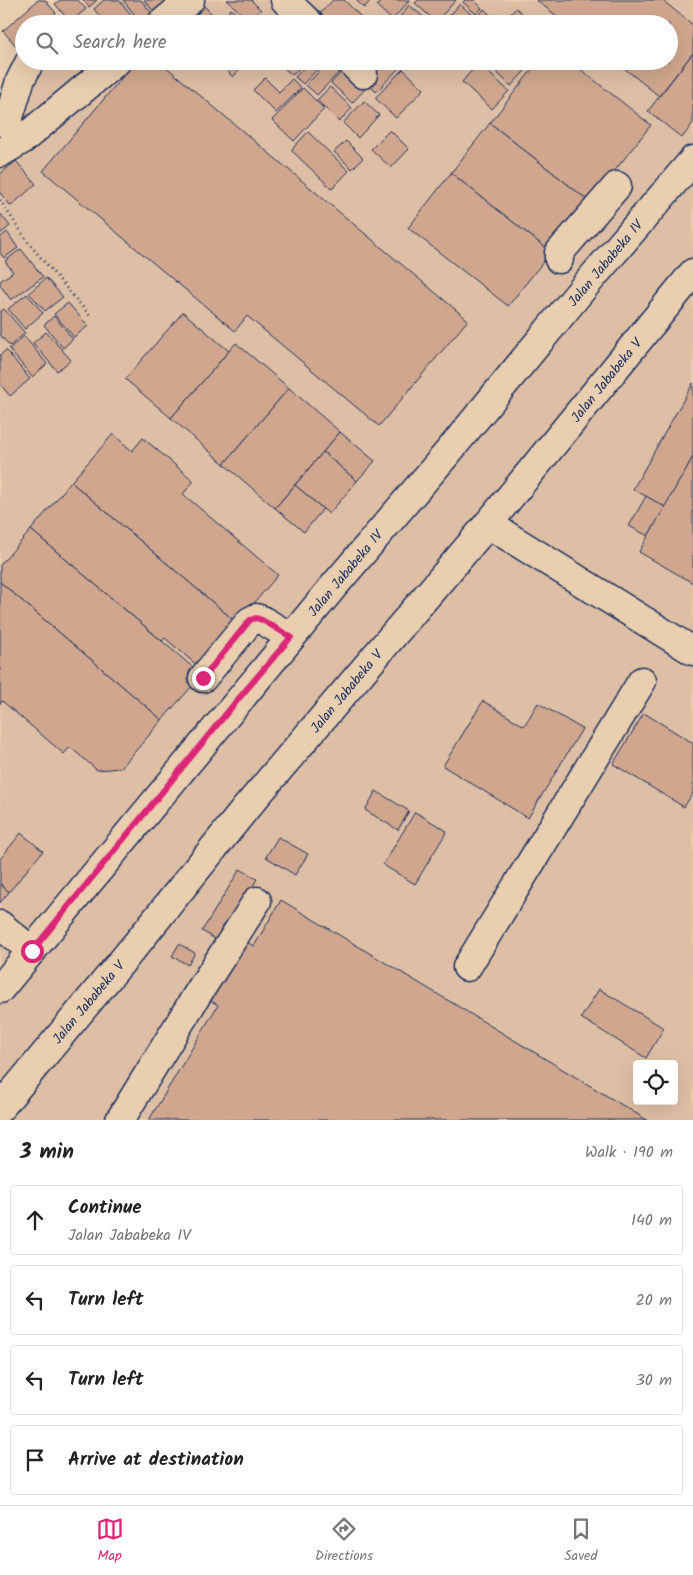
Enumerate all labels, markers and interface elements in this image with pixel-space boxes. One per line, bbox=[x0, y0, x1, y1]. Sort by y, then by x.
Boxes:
search box bbox=[15, 15, 678, 70]
text: Search here bbox=[73, 28, 167, 58]
icon: search bbox=[33, 29, 61, 57]
street label: Jalan Jababeka IV bbox=[563, 214, 650, 312]
street label: Jalan Jababeka V bbox=[566, 332, 649, 428]
street label: Jalan Jababeka IV bbox=[303, 524, 390, 622]
street label: Jalan Jababeka V bbox=[305, 644, 389, 738]
route end bbox=[192, 667, 215, 690]
route start bbox=[21, 940, 44, 963]
street label: Jalan Jababeka V bbox=[47, 955, 131, 1049]
map controls bbox=[633, 1060, 678, 1105]
button: locate bbox=[633, 1060, 678, 1105]
text: 3 min bbox=[20, 1136, 74, 1169]
text: Walk · 190 m bbox=[585, 1140, 673, 1165]
text: Continue bbox=[68, 1193, 141, 1223]
icon: ahead bbox=[21, 1206, 49, 1234]
text: 140 m bbox=[631, 1208, 672, 1233]
text: Jalan Jababeka IV bbox=[68, 1223, 191, 1248]
text: Turn left bbox=[68, 1285, 143, 1315]
icon: left bbox=[21, 1286, 49, 1314]
text: 20 m bbox=[636, 1288, 672, 1313]
text: Turn left bbox=[68, 1365, 143, 1395]
icon: left bbox=[21, 1366, 49, 1394]
text: 30 m bbox=[636, 1368, 672, 1393]
text: Arrive at destination bbox=[68, 1445, 244, 1475]
icon: arrive bbox=[21, 1446, 49, 1474]
tab: Map bbox=[96, 1515, 124, 1567]
tab: Directions bbox=[315, 1515, 373, 1567]
tab: Saved bbox=[564, 1515, 597, 1567]

